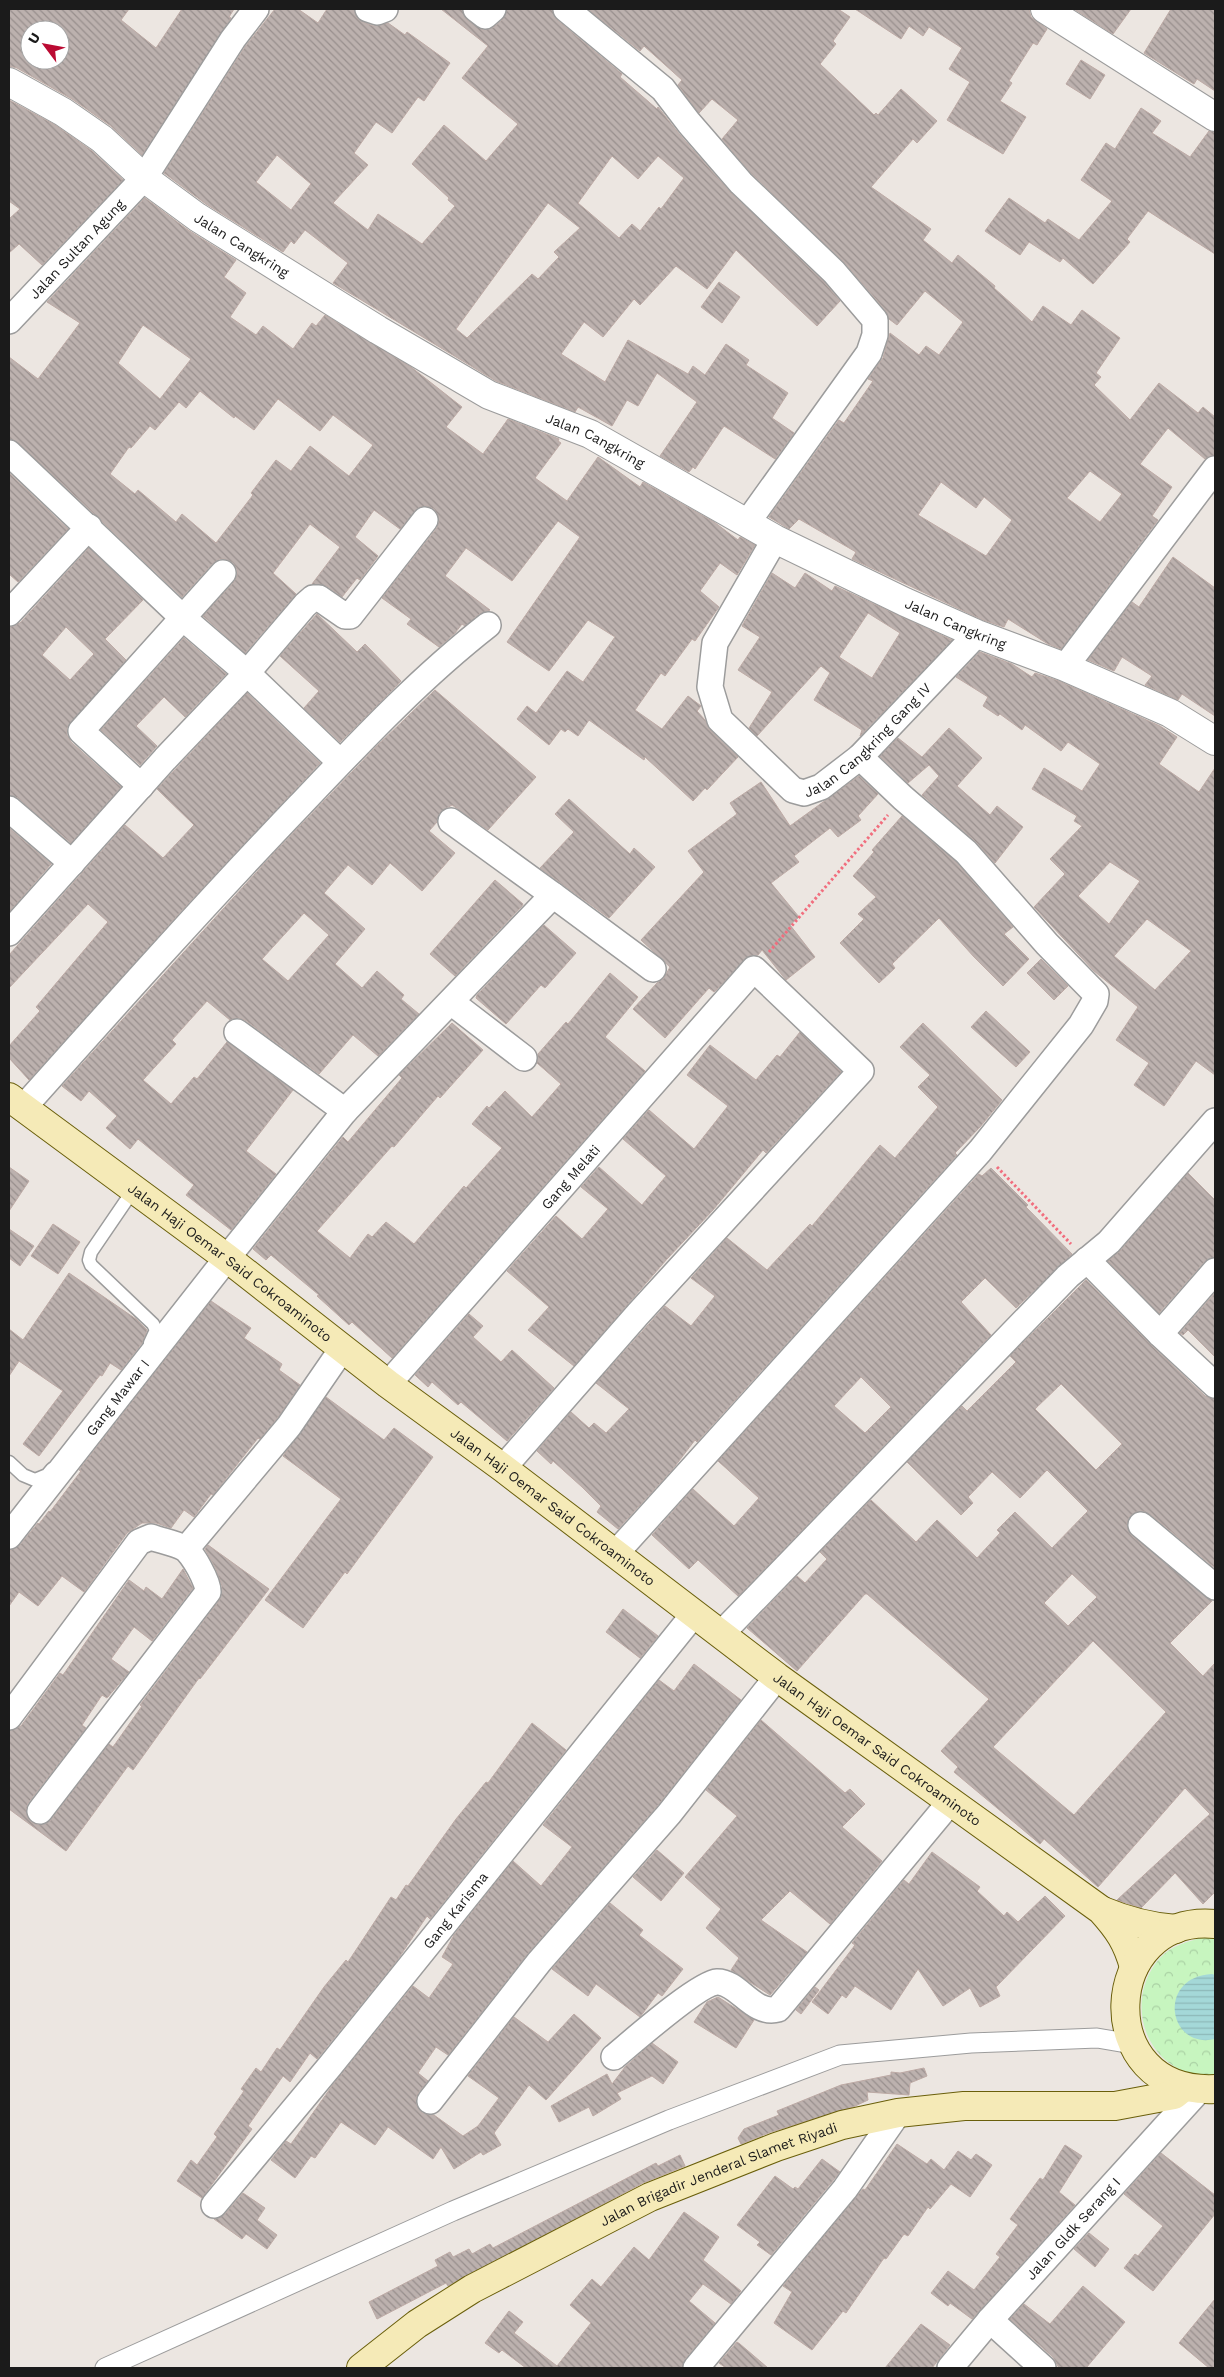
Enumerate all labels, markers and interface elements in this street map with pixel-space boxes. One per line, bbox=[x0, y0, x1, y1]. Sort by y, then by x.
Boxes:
north arrow bbox=[20, 20, 70, 70]
text: U bbox=[25, 30, 43, 47]
street label: Jalan Sultan Agung bbox=[26, 195, 128, 302]
street label: Jalan Cangkring bbox=[191, 209, 292, 281]
street label: Jalan Cangkring bbox=[543, 410, 648, 472]
street label: Jalan Cangkring bbox=[903, 595, 1009, 652]
street label: Jalan Cangkring Gang IV bbox=[802, 680, 934, 800]
street label: Gang Melati bbox=[538, 1142, 603, 1212]
street label: Jalan Haji Oemar Said Cokroaminoto bbox=[125, 1180, 335, 1345]
street label: Gang Mawar I bbox=[83, 1356, 152, 1439]
street label: Jalan Haji Oemar Said Cokroaminoto bbox=[448, 1424, 658, 1589]
street label: Jalan Haji Oemar Said Cokroaminoto bbox=[770, 1669, 984, 1829]
street label: Gang Karisma bbox=[420, 1869, 491, 1952]
street label: Jalan Brigadir Jenderal Slamet Riyadi bbox=[597, 2119, 839, 2229]
street label: Jalan Gldk Serang I bbox=[1023, 2174, 1124, 2283]

